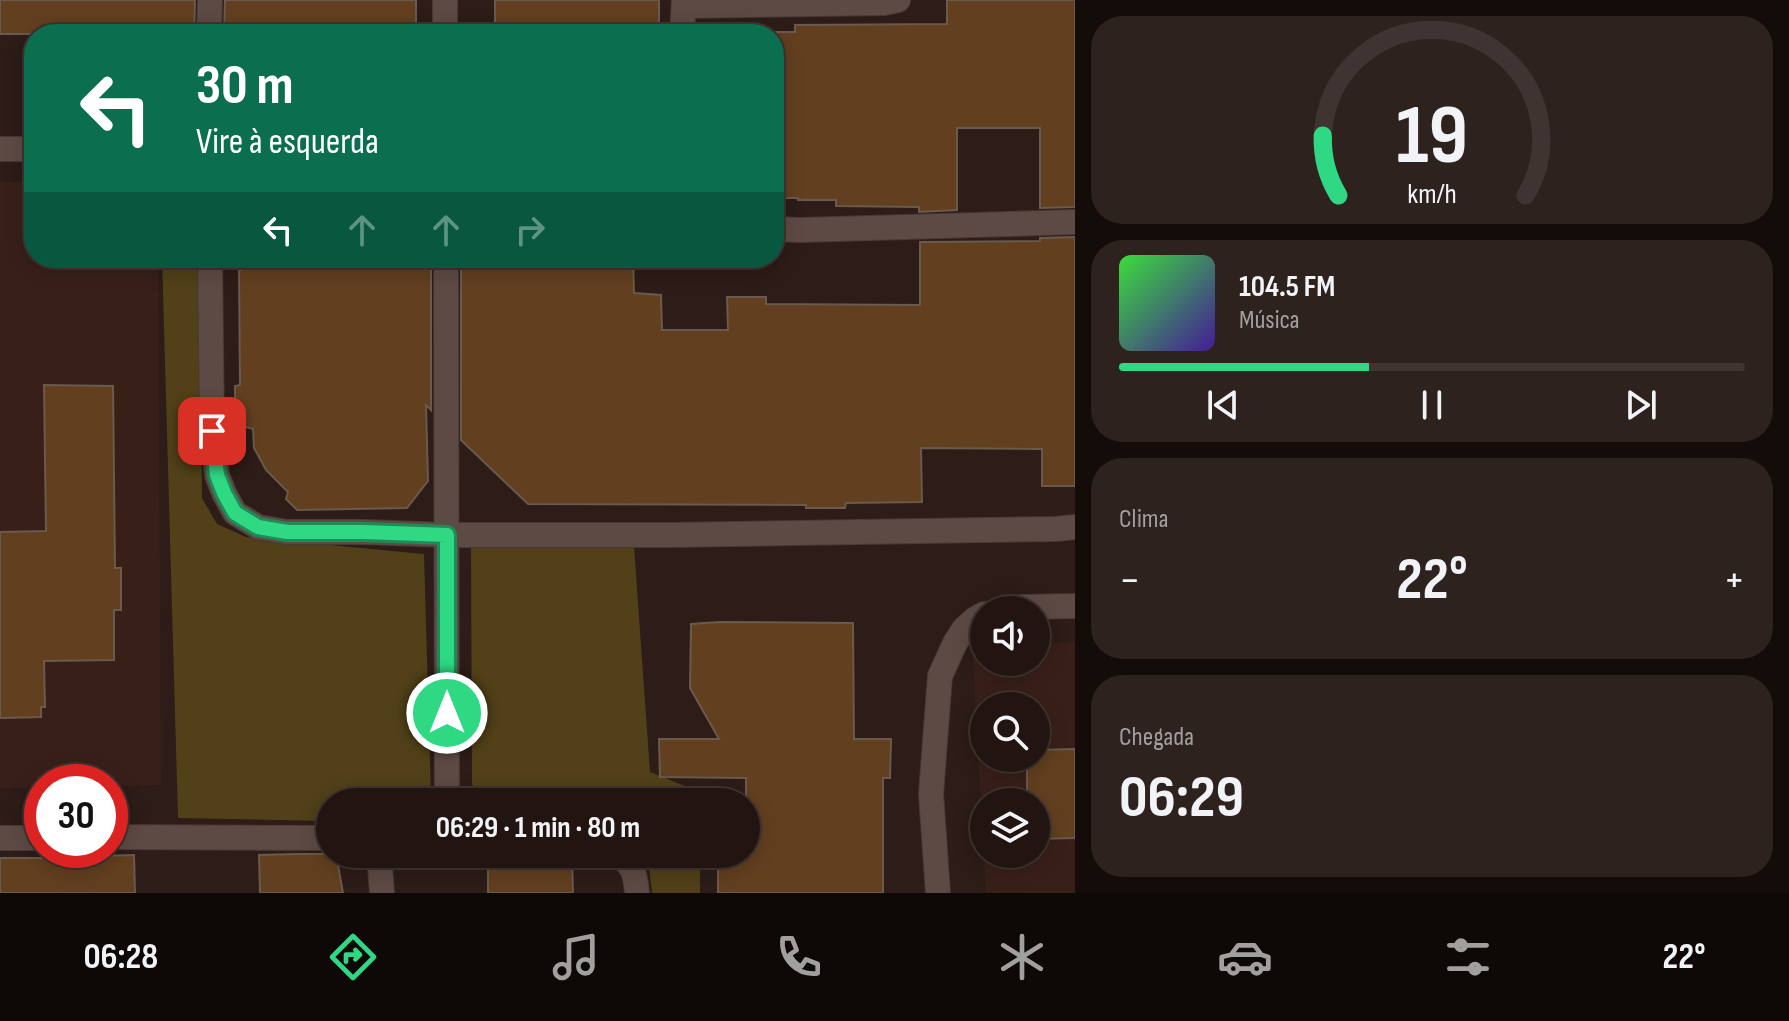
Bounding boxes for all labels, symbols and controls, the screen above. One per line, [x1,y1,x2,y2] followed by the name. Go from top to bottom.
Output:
[196,53,294,120] text: 30 m
[64,56,168,160] icon: left
[1396,87,1468,187] text: 19
[196,121,379,164] text: Vire à esquerda
[1407,177,1457,212] text: km/h
[256,208,300,252] icon: left
[340,208,384,252] icon: ahead
[424,208,468,252] icon: ahead
[508,208,552,252] icon: right
[1239,269,1335,305] text: 104.5 FM
[1239,305,1300,336] text: Música
[1201,383,1245,427] icon: previous
[1410,383,1454,427] icon: pause
[1619,383,1663,427] icon: next
[178,397,246,465] pin
[190,409,234,453] icon: arrive
[1119,504,1169,535] text: Clima
[1396,544,1468,616] text: 22°
[1119,554,1141,607] text: −
[1723,554,1745,607] text: +
[970,596,1050,868] map controls
[970,596,1050,676] button: sound
[405,671,489,755] position arrow
[970,692,1050,772] button: search
[1119,722,1194,753] text: Chegada
[1119,762,1244,834] text: 06:29
[24,764,128,868] speed limit sign: 30
[970,788,1050,868] button: layers
[436,810,640,846] text: 06:29 · 1 min · 80 m
[325,929,381,985] icon: directions
[548,929,604,985] icon: music
[771,929,827,985] icon: phone
[994,929,1050,985] icon: climate
[1217,929,1273,985] icon: car
[1440,929,1496,985] icon: filters
[83,936,158,979] text: 06:28
[1663,936,1706,979] text: 22°

